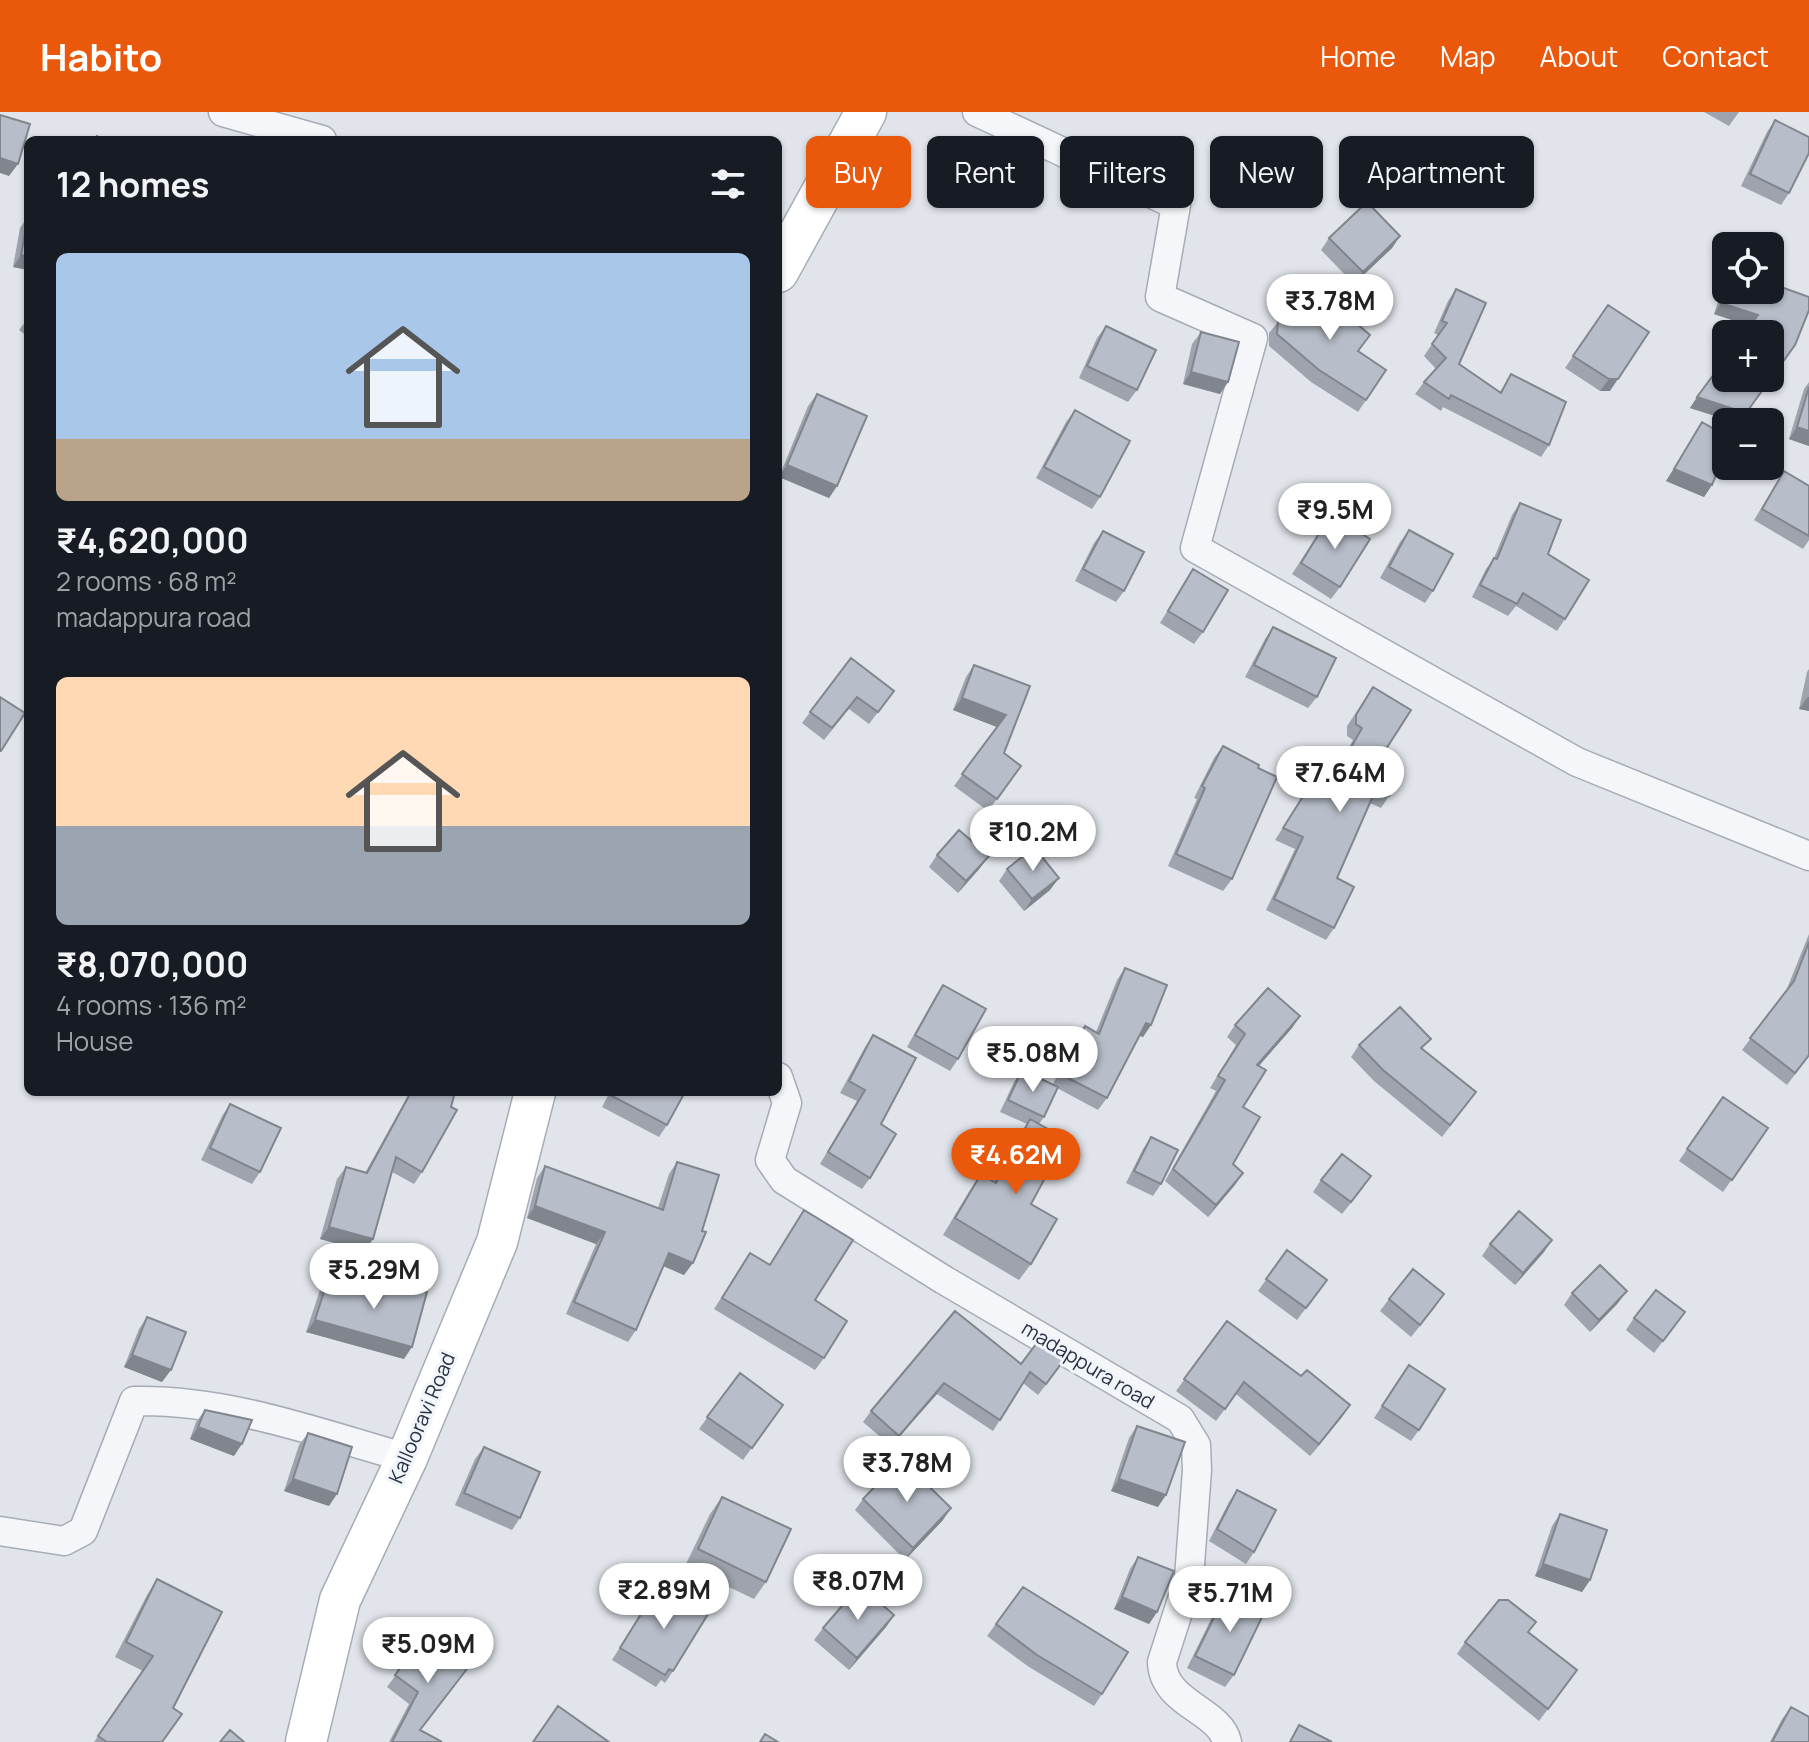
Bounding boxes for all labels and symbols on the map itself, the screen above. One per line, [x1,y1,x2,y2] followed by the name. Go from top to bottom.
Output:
[1265,274,1395,342] pin: ₹3.78M
[1279,483,1391,551] pin: ₹9.5M
[1275,746,1405,814] pin: ₹7.64M
[968,805,1098,873] pin: ₹10.2M
[968,1026,1098,1094] pin: ₹5.08M
[951,1128,1081,1196] pin: ₹4.62M
[309,1243,439,1311] pin: ₹5.29M
[1017,1314,1160,1415] street label: madappura road
[382,1348,461,1487] street label: Kallooravi Road
[842,1436,972,1504] pin: ₹3.78M
[793,1554,923,1622] pin: ₹8.07M
[599,1563,729,1631] pin: ₹2.89M
[1165,1566,1295,1634] pin: ₹5.71M
[363,1617,493,1685] pin: ₹5.09M

